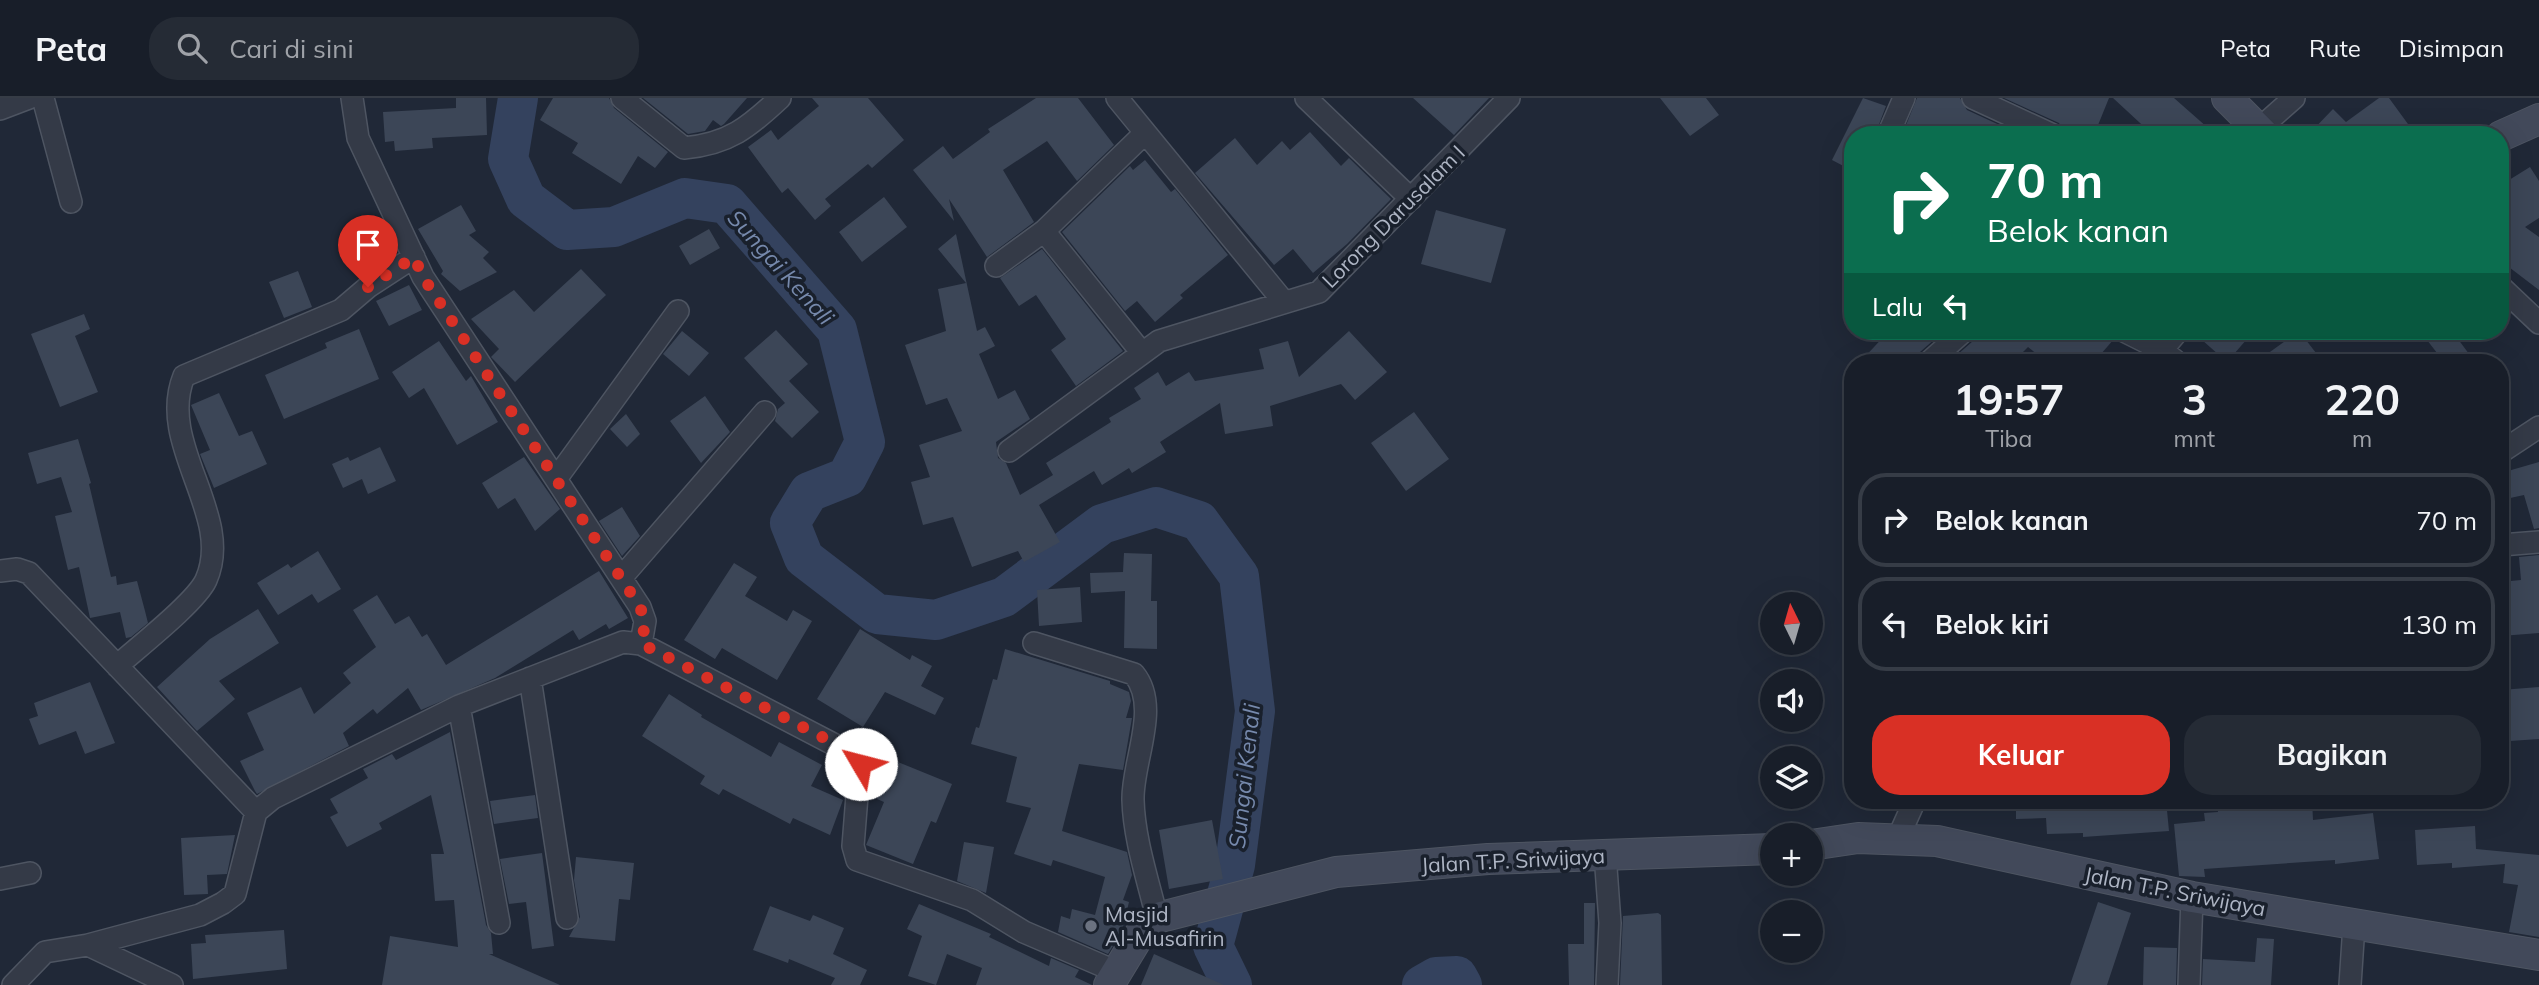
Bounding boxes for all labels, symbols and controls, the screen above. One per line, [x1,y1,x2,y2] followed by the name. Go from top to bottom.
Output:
[149,17,639,80] search box
[35,28,107,69] text: Peta
[173,29,211,67] icon: search
[229,32,354,65] text: Cari di sini
[2220,33,2271,63] text: Peta
[2309,33,2361,63] text: Rute
[2399,33,2504,63] text: Disimpan
[1316,139,1470,293] street label: Lorong Darusalam I
[1987,149,2103,210] text: 70 m
[1872,154,1963,245] icon: right
[722,203,841,331] water label: Sungai Kenali
[1987,210,2169,250] text: Belok kanan
[338,215,398,287] pin
[349,226,387,264] icon: arrive
[1937,287,1975,325] icon: left
[1872,290,1923,323] text: Lalu
[1953,373,2064,426] text: 19:57
[2182,373,2207,426] text: 3
[2324,373,2400,426] text: 220
[1985,424,2032,453] text: Tiba
[2173,424,2215,453] text: mnt
[2352,424,2372,453] text: m
[1876,501,1914,539] icon: right
[1935,504,2089,537] text: Belok kanan
[2416,504,2477,537] text: 70 m
[1760,592,1824,654] north arrow
[1760,592,1823,963] map controls
[1876,605,1914,643] icon: left
[1935,608,2049,641] text: Belok kiri
[2401,608,2477,641] text: 130 m
[1760,669,1823,732] button: sound
[1222,702,1266,850] water label: Sungai Kenali
[1872,715,2170,795] button: Keluar
[2184,715,2481,795] button: Bagikan
[824,727,898,801] position arrow
[1760,746,1823,809] button: layers
[1760,823,1823,886] button: +
[1420,842,1606,878] street label: Jalan T.P. Sriwijaya
[2082,861,2268,921] street label: Jalan T.P. Sriwijaya
[1760,900,1823,963] button: −
[1105,901,1225,951] place label: Masjid Al-Musafirin
[1083,918,1099,934] marker: Masjid Al-Musafirin

